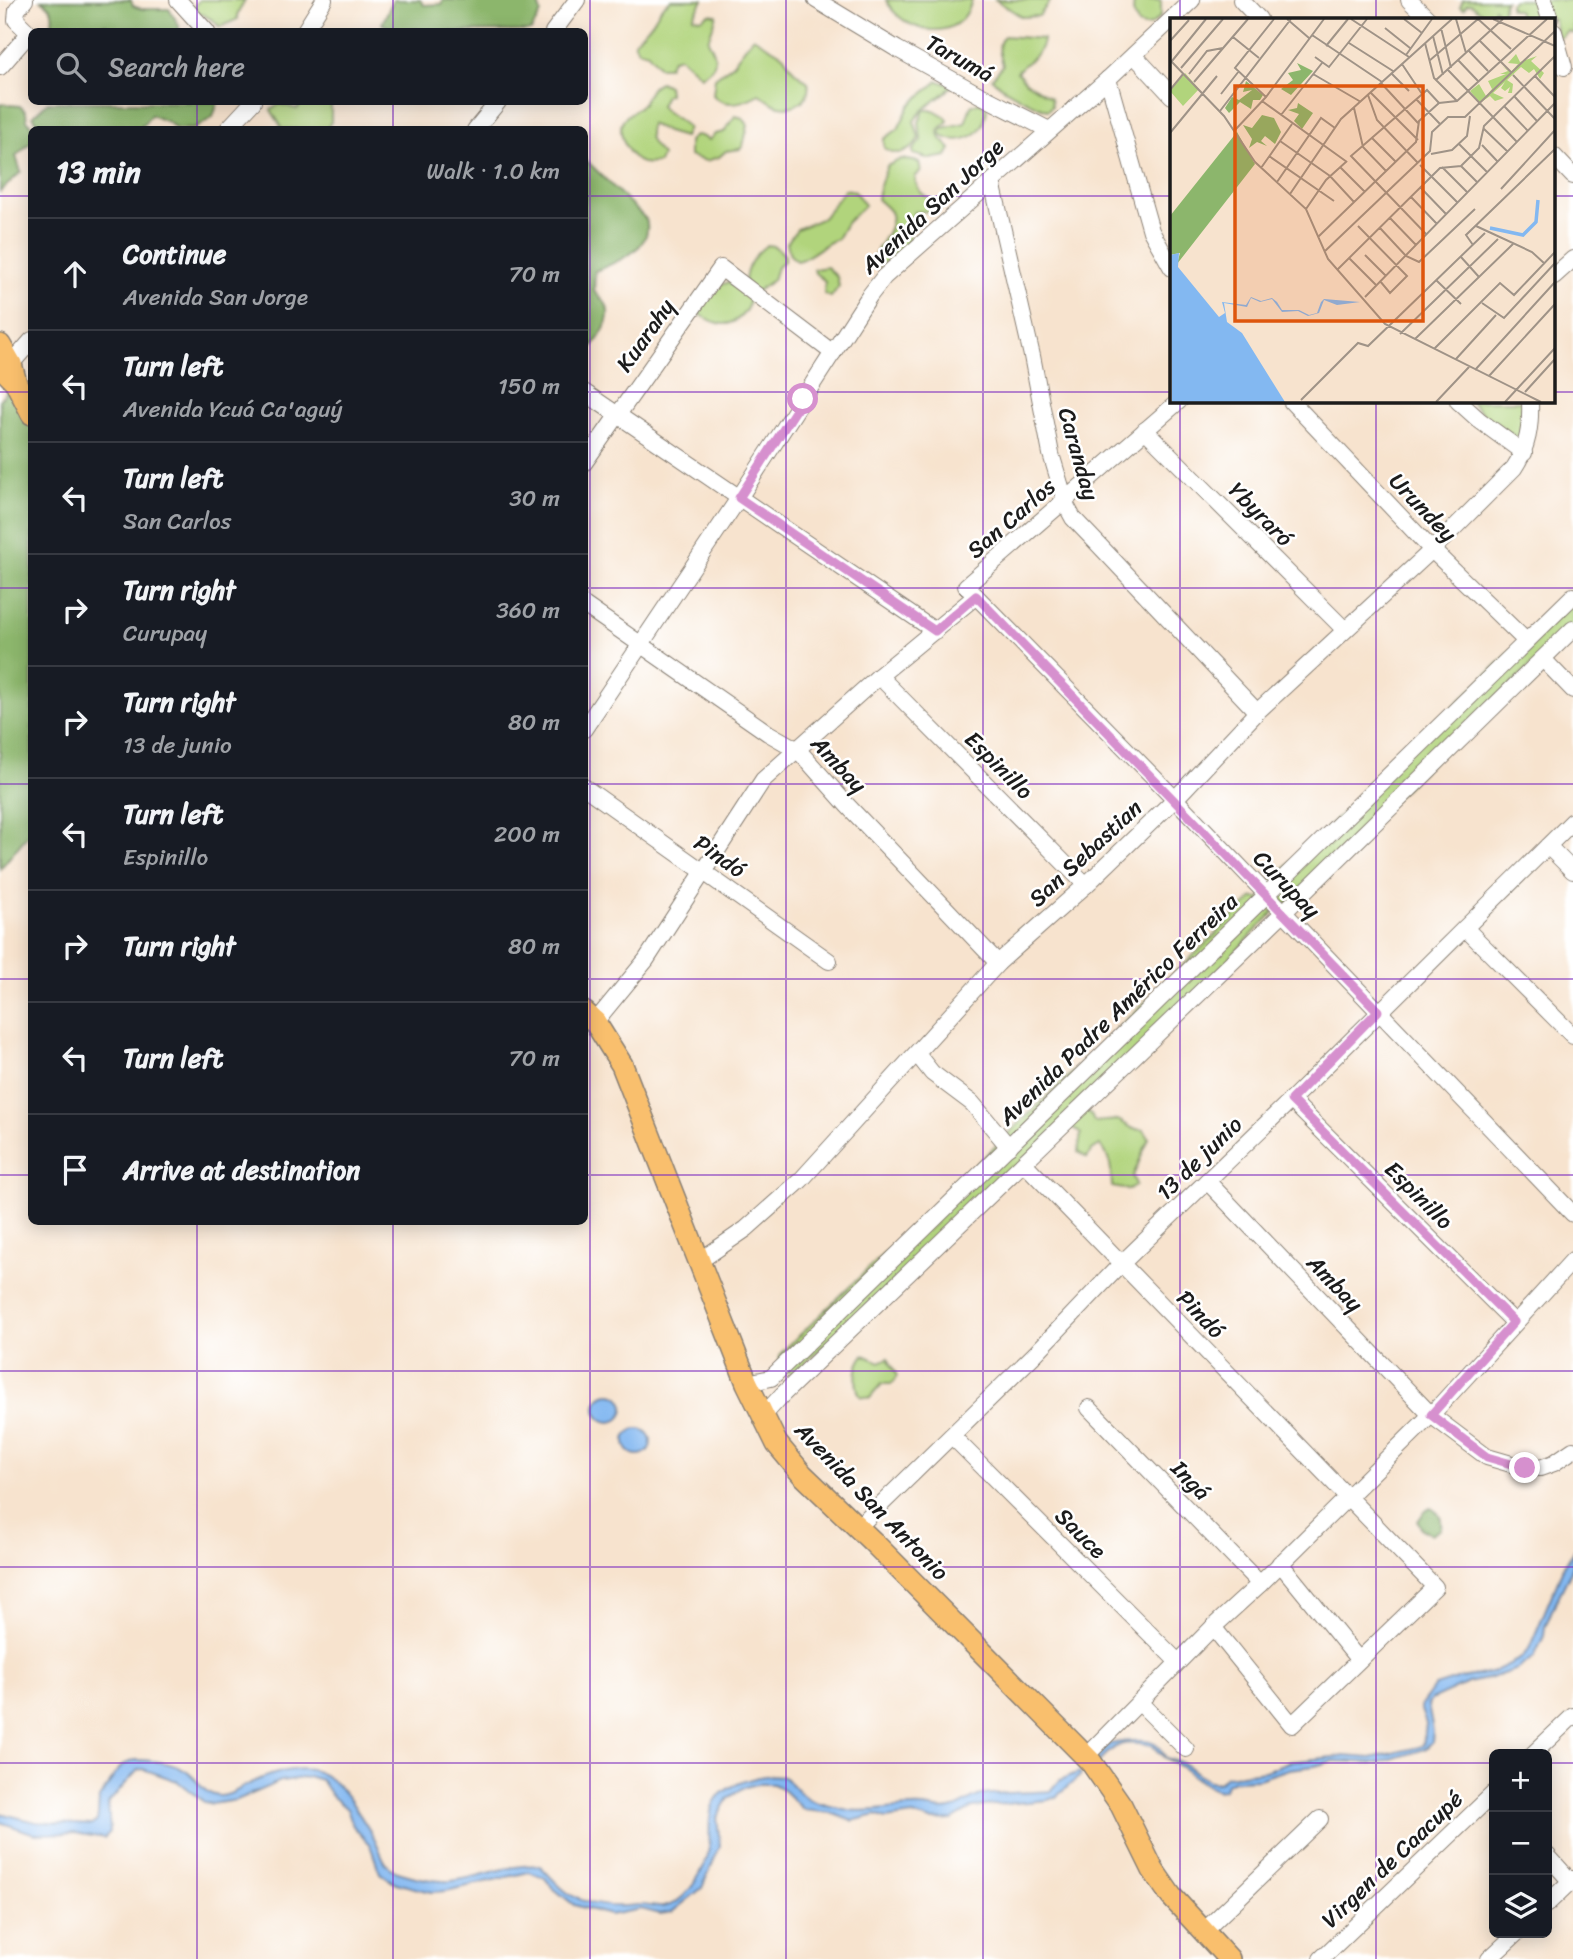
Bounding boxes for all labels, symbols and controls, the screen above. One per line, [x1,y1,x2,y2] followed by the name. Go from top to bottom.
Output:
[1170,18,1556,402] inset map
[918,23,1002,94] street label: Tarumá
[28,28,588,105] search box
[108,44,245,90] text: Search here
[52,48,90,86] icon: search
[850,128,1014,285] street label: Avenida San Jorge
[56,145,141,199] text: 13 min
[427,151,560,192] text: Walk · 1.0 km
[123,231,226,277] text: Continue
[509,254,560,295] text: 70 m
[56,255,94,293] icon: ahead
[123,277,308,318] text: Avenida San Jorge
[605,289,686,381] street label: Kuarahy
[123,343,223,389] text: Turn left
[498,366,560,407] text: 150 m
[56,367,94,405] icon: left
[787,383,818,414] route start
[123,389,343,430] text: Avenida Ycuá Ca'aguý
[1046,403,1111,505] street label: Caranday
[123,455,223,501] text: Turn left
[1378,462,1467,552] street label: Urundey
[957,467,1066,569] street label: San Carlos
[1218,472,1303,557] street label: Ybyraró
[509,478,560,519] text: 30 m
[56,479,94,517] icon: left
[123,501,231,542] text: San Carlos
[123,567,236,613] text: Turn right
[496,590,560,631] text: 360 m
[56,591,94,629] icon: right
[123,613,207,654] text: Curupay
[123,679,236,725] text: Turn right
[508,702,560,743] text: 80 m
[56,703,94,741] icon: right
[954,721,1043,810] street label: Espinillo
[123,725,232,766] text: 13 de junio
[800,725,877,803] street label: Ambay
[1019,789,1152,918] street label: San Sebastian
[123,791,223,837] text: Turn left
[494,814,560,855] text: 200 m
[56,815,94,853] icon: left
[685,823,755,890] street label: Pindó
[123,837,208,878] text: Espinillo
[1243,840,1331,929] street label: Curupay
[988,882,1249,1137] street label: Avenida Padre Américo Ferreira
[123,923,236,969] text: Turn right
[508,926,560,967] text: 80 m
[56,927,94,965] icon: right
[123,1035,223,1081] text: Turn left
[509,1038,560,1079] text: 70 m
[56,1039,94,1077] icon: left
[1146,1106,1253,1211] street label: 13 de junio
[123,1147,360,1193] text: Arrive at destination
[56,1151,94,1189] icon: arrive
[1374,1151,1463,1240] street label: Espinillo
[1295,1244,1373,1322] street label: Ambay
[1166,1280,1235,1349] street label: Pindó
[784,1411,959,1591] street label: Avenida San Antonio
[1160,1449,1221,1511] street label: Ingá
[1509,1452,1540,1483] route end
[1045,1497,1117,1569] street label: Sauce
[1489,1749,1552,1938] map controls
[1489,1749,1552,1812] button: +
[1311,1780,1474,1939] street label: Virgen de Caacupé
[1489,1812,1552,1875] button: −
[1489,1875,1552,1938] button: layers

